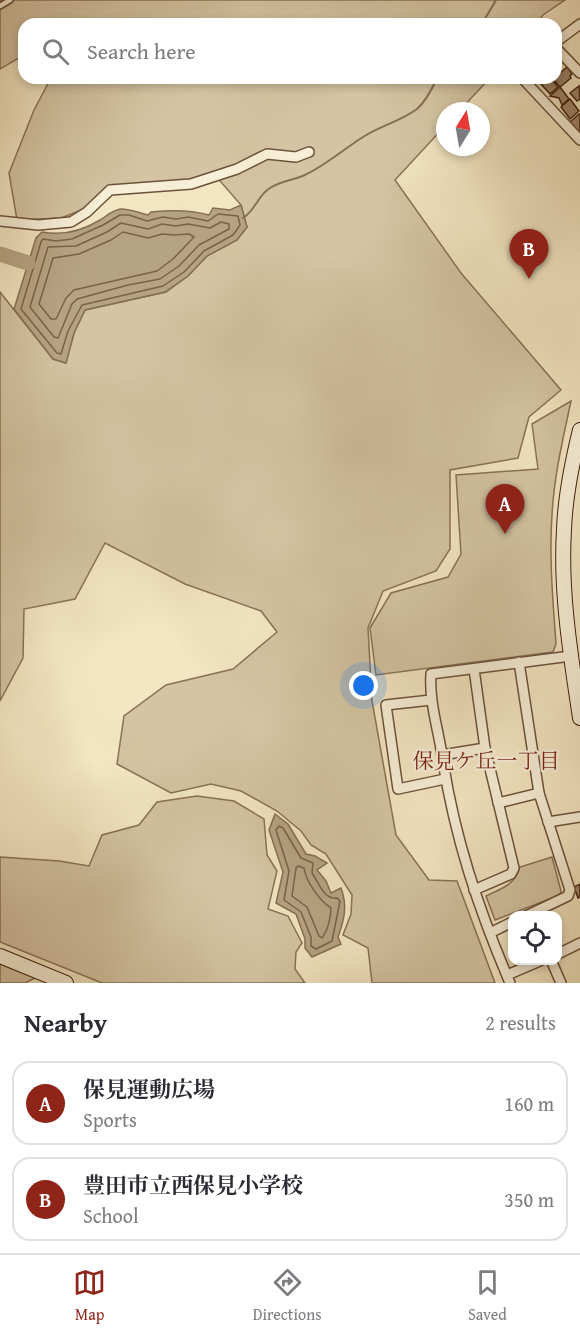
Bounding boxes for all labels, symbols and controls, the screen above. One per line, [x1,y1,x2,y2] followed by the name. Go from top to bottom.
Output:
[18,18,562,84] search box
[39,35,72,68] icon: search
[87,35,196,67] text: Search here
[436,102,490,156] north arrow
[510,230,548,279] pin: B
[486,484,524,534] pin: A
[349,671,378,700] your location
[413,745,560,776] district label: 保見ケ丘一丁目
[508,911,562,965] map controls
[508,911,562,965] button: locate
[24,1003,107,1042] text: Nearby
[485,1008,556,1037] text: 2 results
[83,1073,215,1105] text: 保見運動広場
[39,1089,52,1118] text: A
[504,1089,554,1118] text: 160 m
[83,1105,137,1134] text: Sports
[83,1169,303,1201] text: 豊田市立西保見小学校
[39,1185,52,1214] text: B
[504,1185,554,1214] text: 350 m
[83,1201,139,1230] text: School
[73,1266,106,1326] tab: Map
[253,1266,322,1326] tab: Directions
[468,1266,507,1326] tab: Saved

